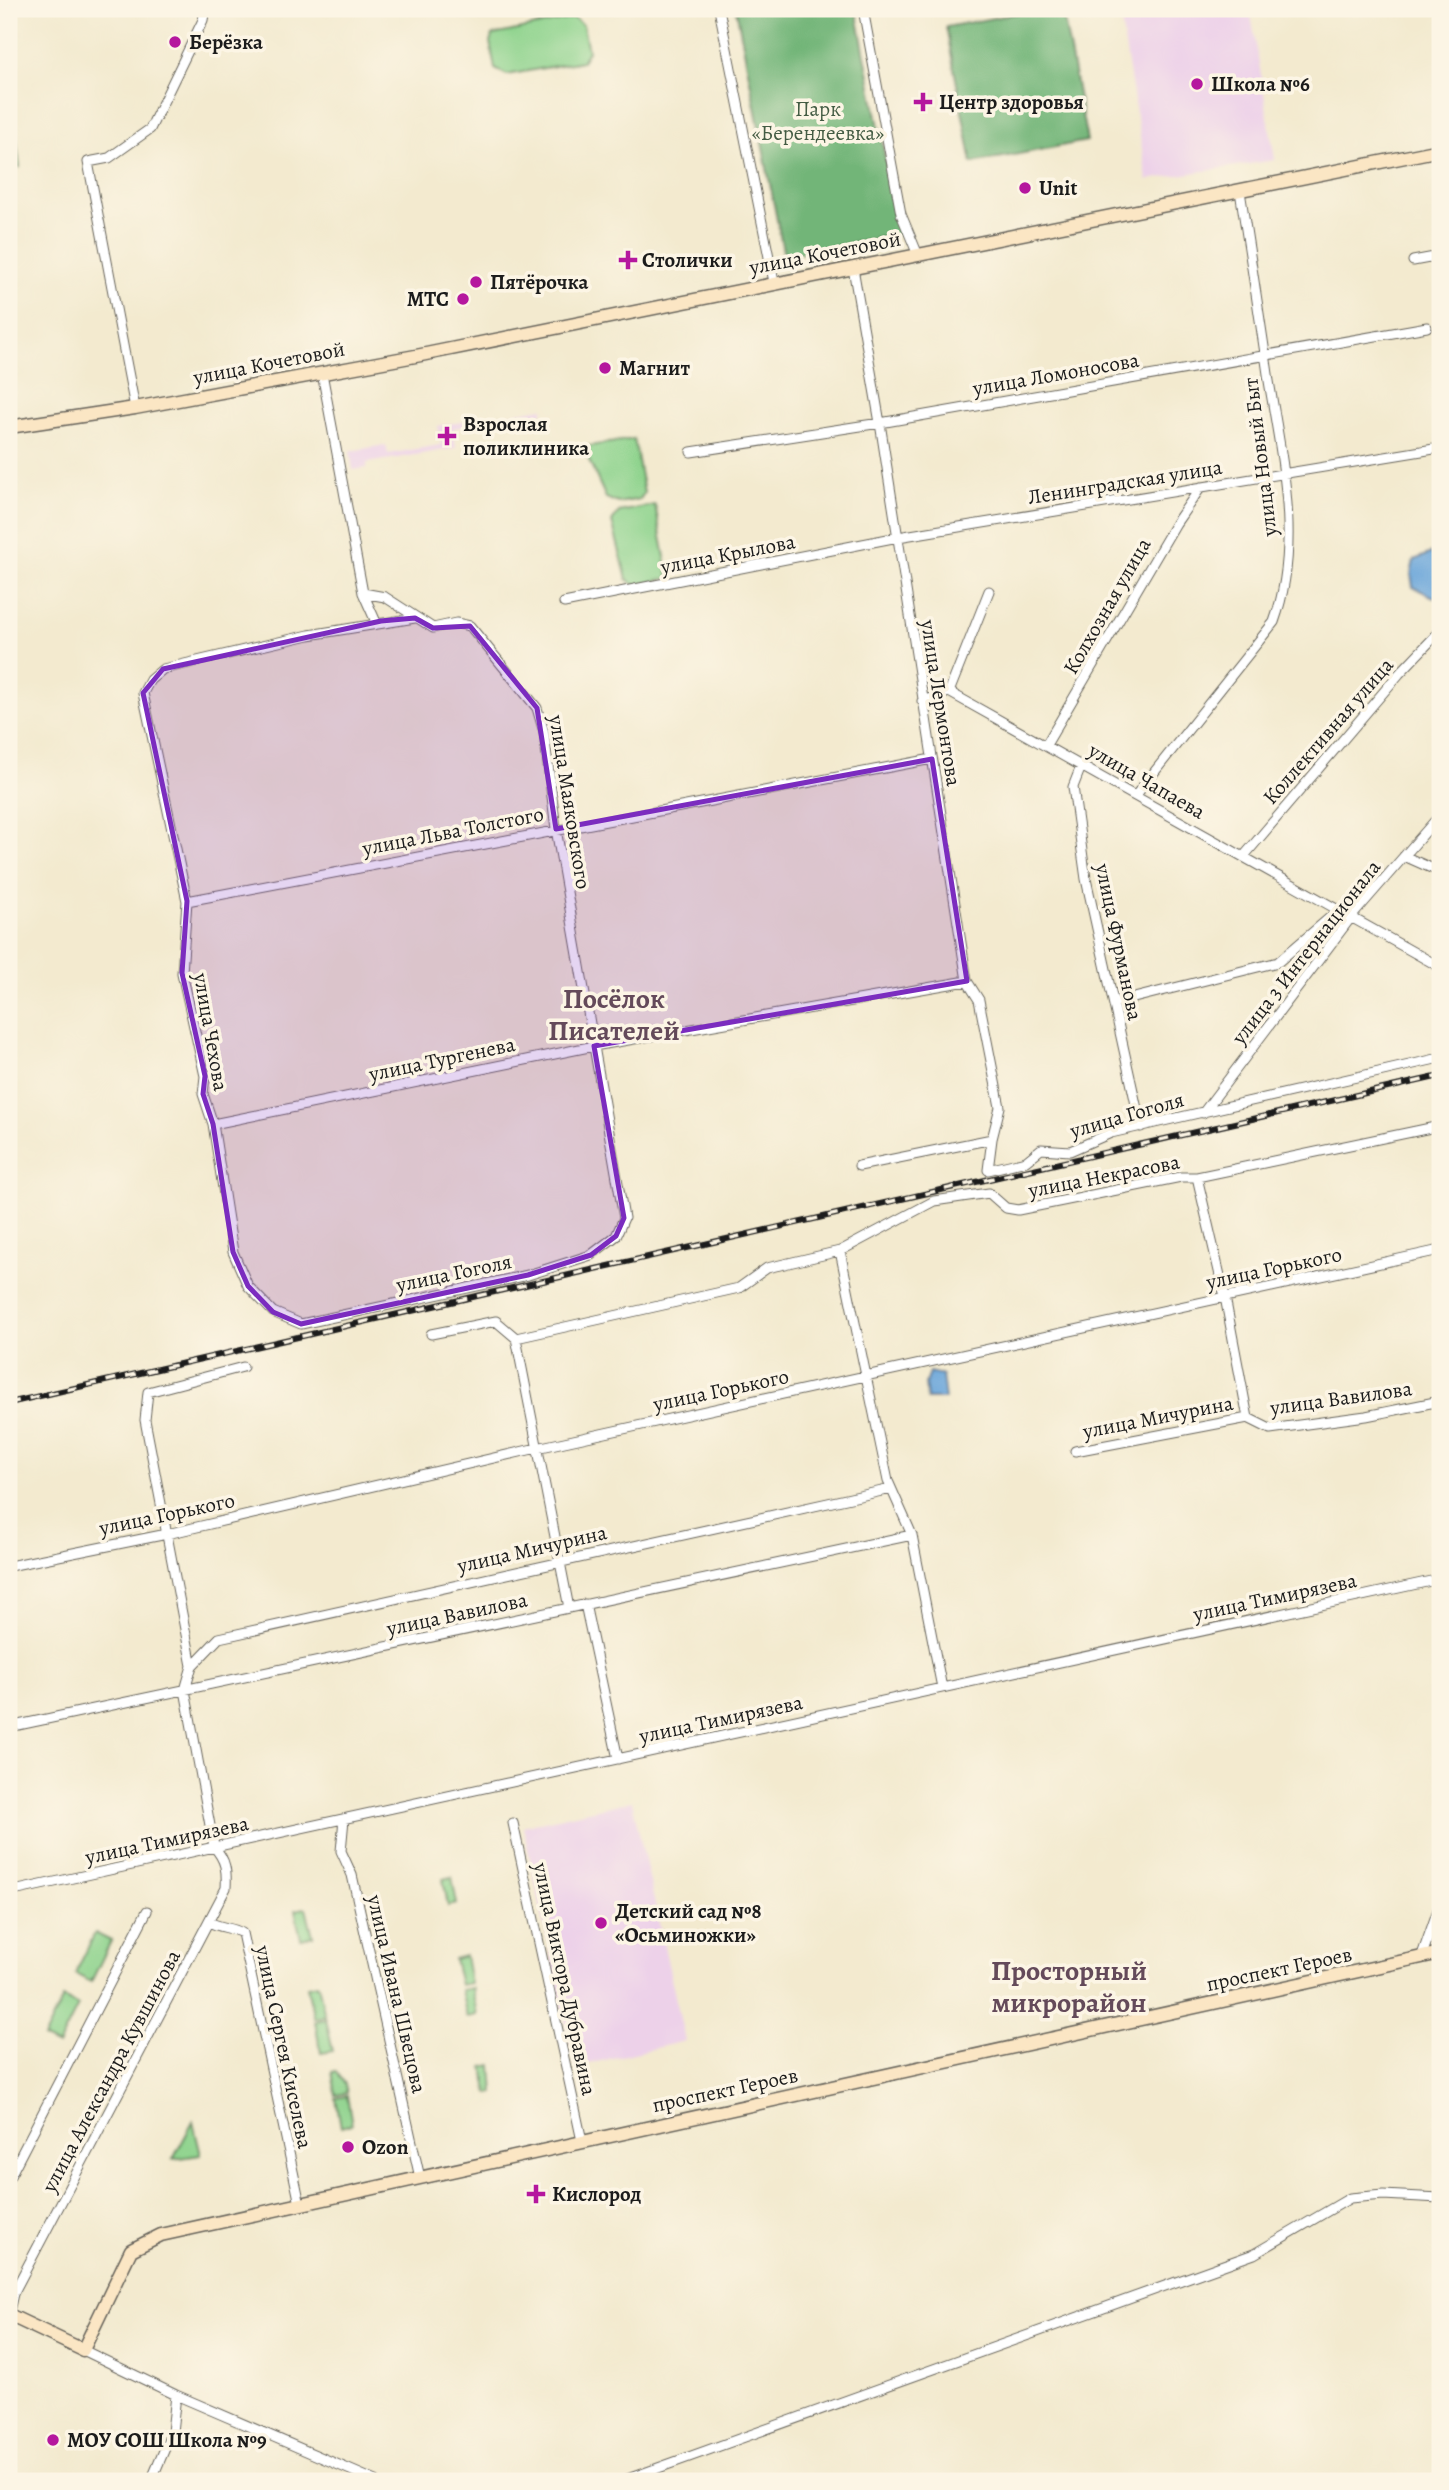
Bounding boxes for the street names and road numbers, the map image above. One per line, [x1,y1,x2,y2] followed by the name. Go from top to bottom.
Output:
[746,225,903,282] street label: улица Кочетовой
[190,335,347,392] street label: улица Кочетовой
[970,346,1142,403] street label: улица Ломоносова
[1236,376,1284,539] street label: улица Новый Быт
[1026,453,1225,511] street label: Ленинградская улица
[657,527,798,581] street label: улица Крылова
[1057,532,1158,679] street label: Колхозная улица
[914,617,968,789] street label: улица Лермонтова
[1256,651,1400,810] street label: Коллективная улица
[542,712,598,891] street label: улица Маяковского
[1083,736,1211,826] street label: улица Чапаева
[359,800,546,862] street label: улица Льва Толстого
[1224,854,1387,1051] street label: улица 3 Интернационала
[1089,860,1149,1023] street label: улица Фурманова
[187,970,235,1093] street label: улица Чехова
[365,1030,518,1088] street label: улица Тургенева
[1066,1085,1187,1145] street label: улица Гоголя
[1025,1148,1182,1205] street label: улица Некрасова
[1203,1240,1344,1296] street label: улица Горького
[393,1247,514,1299] street label: улица Гоголя
[650,1362,791,1418] street label: улица Горького
[1267,1374,1414,1422] street label: улица Вавилова
[1080,1389,1236,1445] street label: улица Мичурина
[96,1486,237,1542] street label: улица Горького
[454,1518,610,1580] street label: улица Мичурина
[1190,1566,1360,1628] street label: улица Тимирязева
[383,1585,530,1643] street label: улица Вавилова
[636,1688,806,1750] street label: улица Тимирязева
[82,1809,252,1871] street label: улица Тимирязева
[526,1859,603,2098] street label: улица Виктора Дубравина
[360,1891,434,2096] street label: улица Ивана Швецова
[1204,1940,1354,1998] street label: проспект Героев
[249,1942,319,2151] street label: улица Сергея Киселева
[35,1945,187,2198] street label: улица Александра Кувшинова
[650,2061,800,2119] street label: проспект Героев

